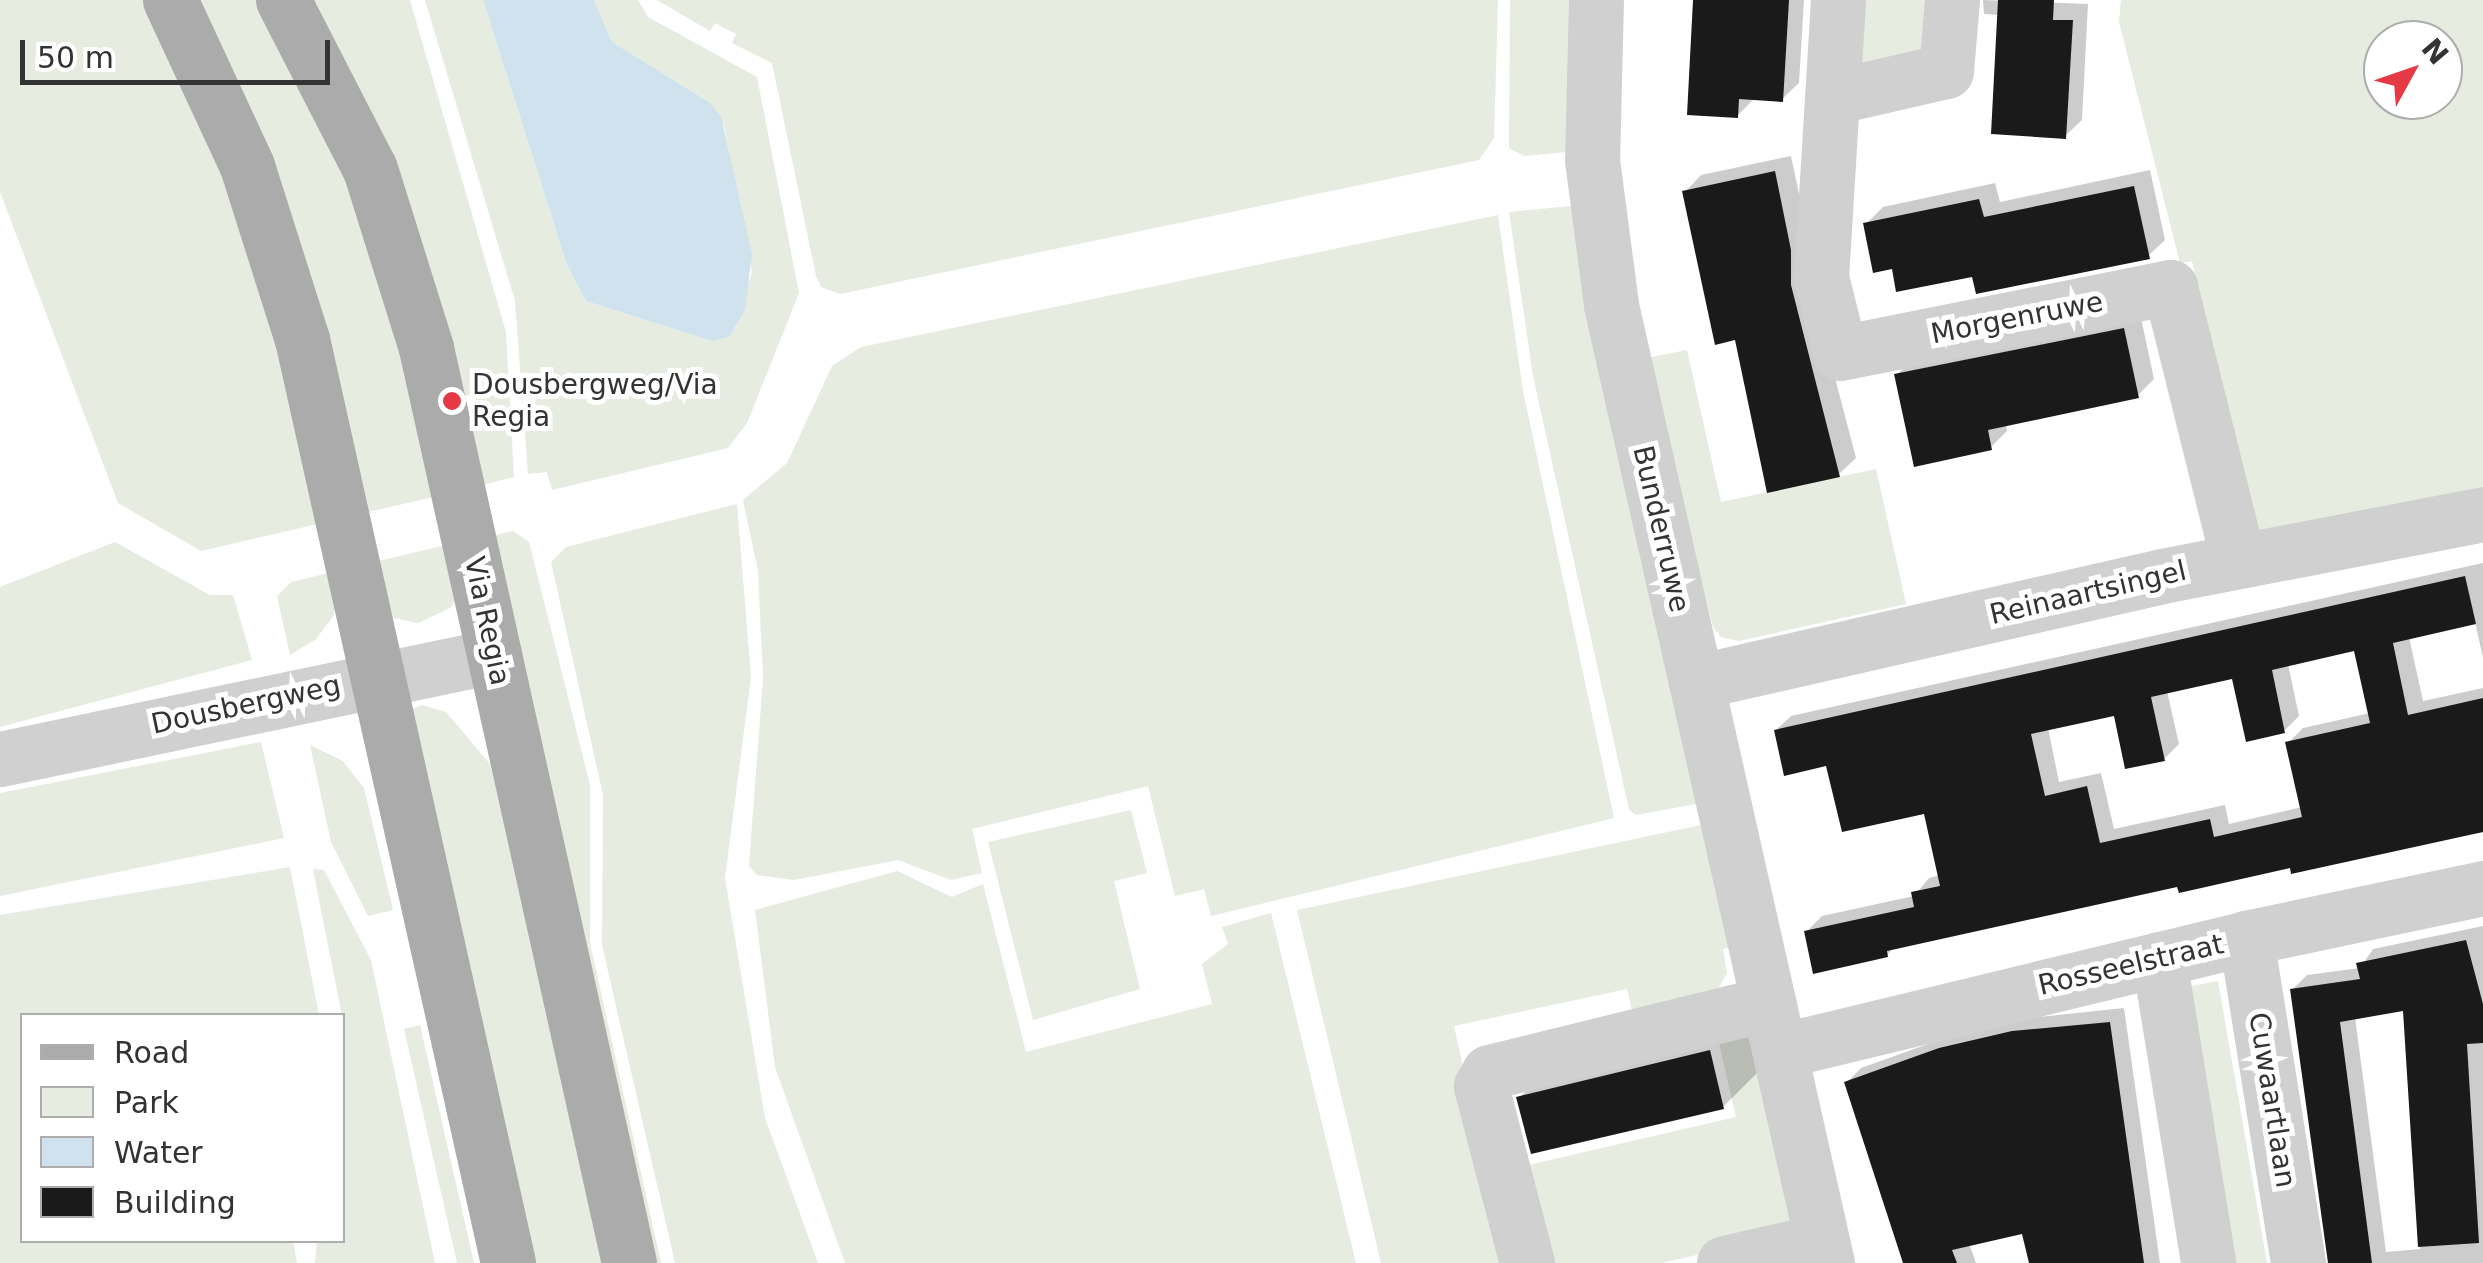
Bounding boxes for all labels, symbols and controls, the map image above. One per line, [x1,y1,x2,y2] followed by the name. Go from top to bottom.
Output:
[25,20,335,82] scale bar
[2363,20,2463,120] north arrow
[2415,32,2455,71] text: N
[37,40,114,75] text: 50 m
[1928,285,2106,351] street label: Morgenruwe
[472,368,718,434] place label: Dousbergweg/Via Regia
[441,390,463,412] marker: Dousbergweg/Via Regia
[1625,442,1697,616] street label: Bunderruwe
[457,554,517,688] street label: Via Regia
[1986,554,2190,632] street label: Reinaartsingel
[148,669,344,741] street label: Dousbergweg
[2035,927,2227,1003] street label: Rosseelstraat
[2242,1010,2302,1190] street label: Cuwaartlaan
[20,1013,345,1243] legend
[114,1035,189,1070] text: Road
[114,1085,179,1120] text: Park
[114,1135,203,1170] text: Water
[114,1185,236,1220] text: Building

